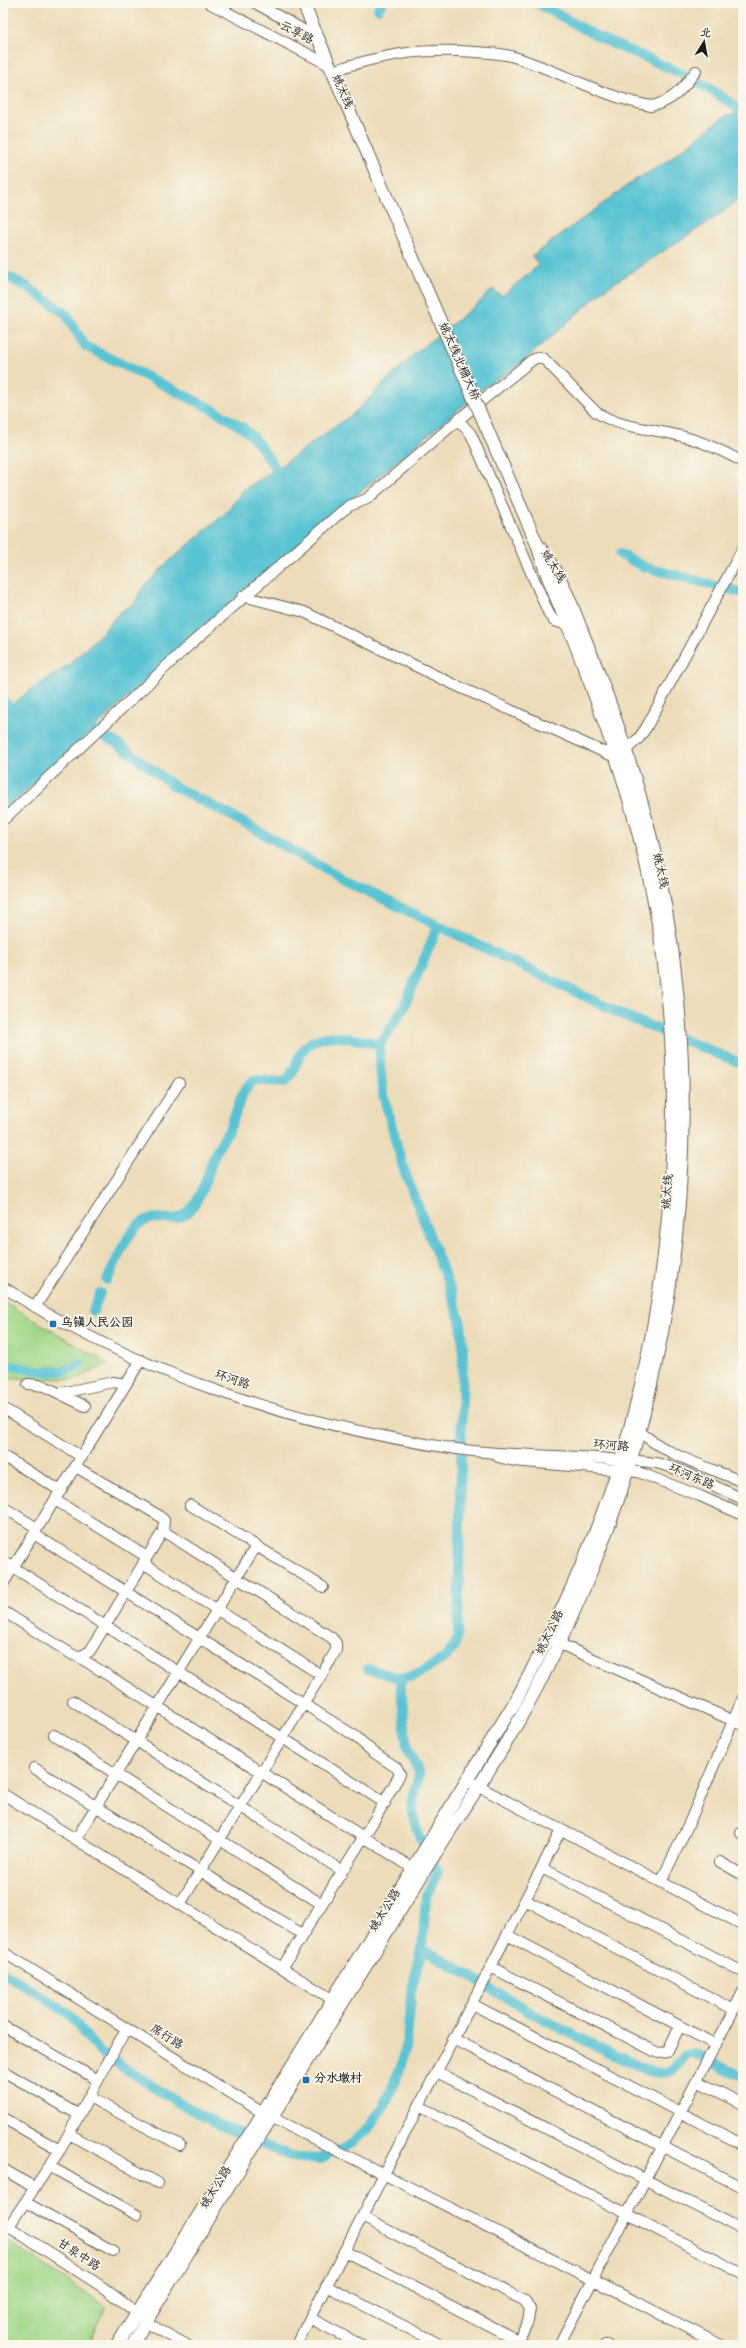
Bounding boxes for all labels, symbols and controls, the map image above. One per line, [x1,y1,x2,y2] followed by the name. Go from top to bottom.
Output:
[277,19,316,48] street label: 云享路
[684,22,724,62] north arrow
[699,27,712,41] text: 北
[328,72,355,111] street label: 姚太线
[435,320,483,404] street label: 姚太线北栅大桥
[537,547,568,586] street label: 姚太线
[648,852,671,890] street label: 姚太线
[660,1173,677,1210] street label: 姚太线
[61,1315,133,1331] place label: 乌镇人民公园
[48,1319,58,1329] marker: 乌镇人民公园
[213,1368,252,1393] street label: 环河路
[592,1437,630,1456] street label: 环河路
[666,1461,716,1494] street label: 环河东路
[533,1608,568,1658] street label: 姚太公路
[366,1886,405,1935] street label: 姚太公路
[147,2022,186,2053] street label: 席行路
[314,2071,362,2087] place label: 分水墩村
[301,2075,311,2085] marker: 分水墩村
[197,2163,236,2212] street label: 姚太公路
[54,2236,102,2275] street label: 甘泉中路

